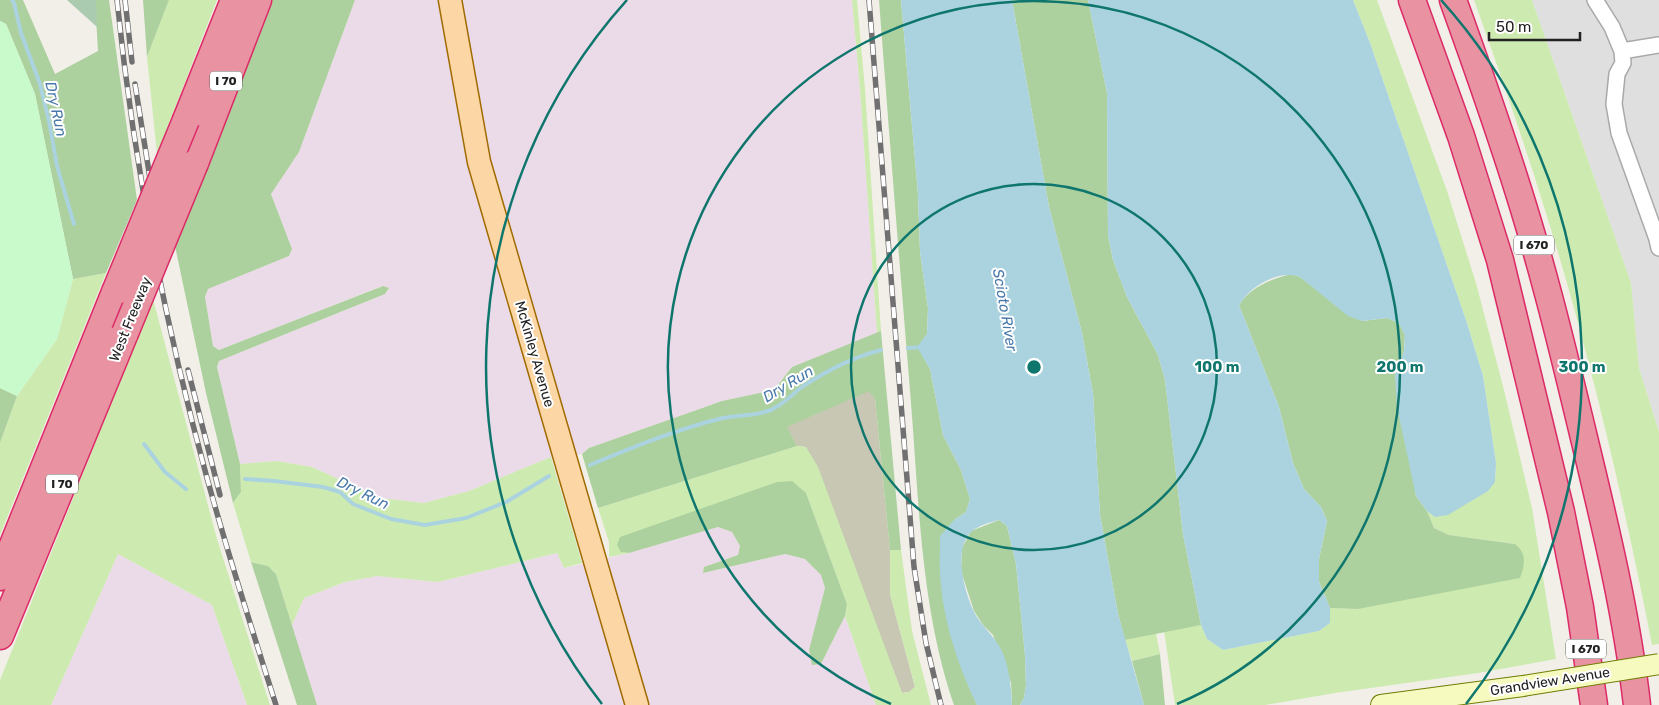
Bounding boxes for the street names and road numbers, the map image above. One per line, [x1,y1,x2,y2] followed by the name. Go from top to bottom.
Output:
[210,72,242,90] road number: I 70
[1514,236,1554,254] road number: I 670
[106,274,155,364] street label: West Freeway
[511,299,558,409] street label: McKinley Avenue
[46,474,78,494] road number: I 70
[1566,640,1606,659] road number: I 670
[1489,664,1611,699] street label: Grandview Avenue

